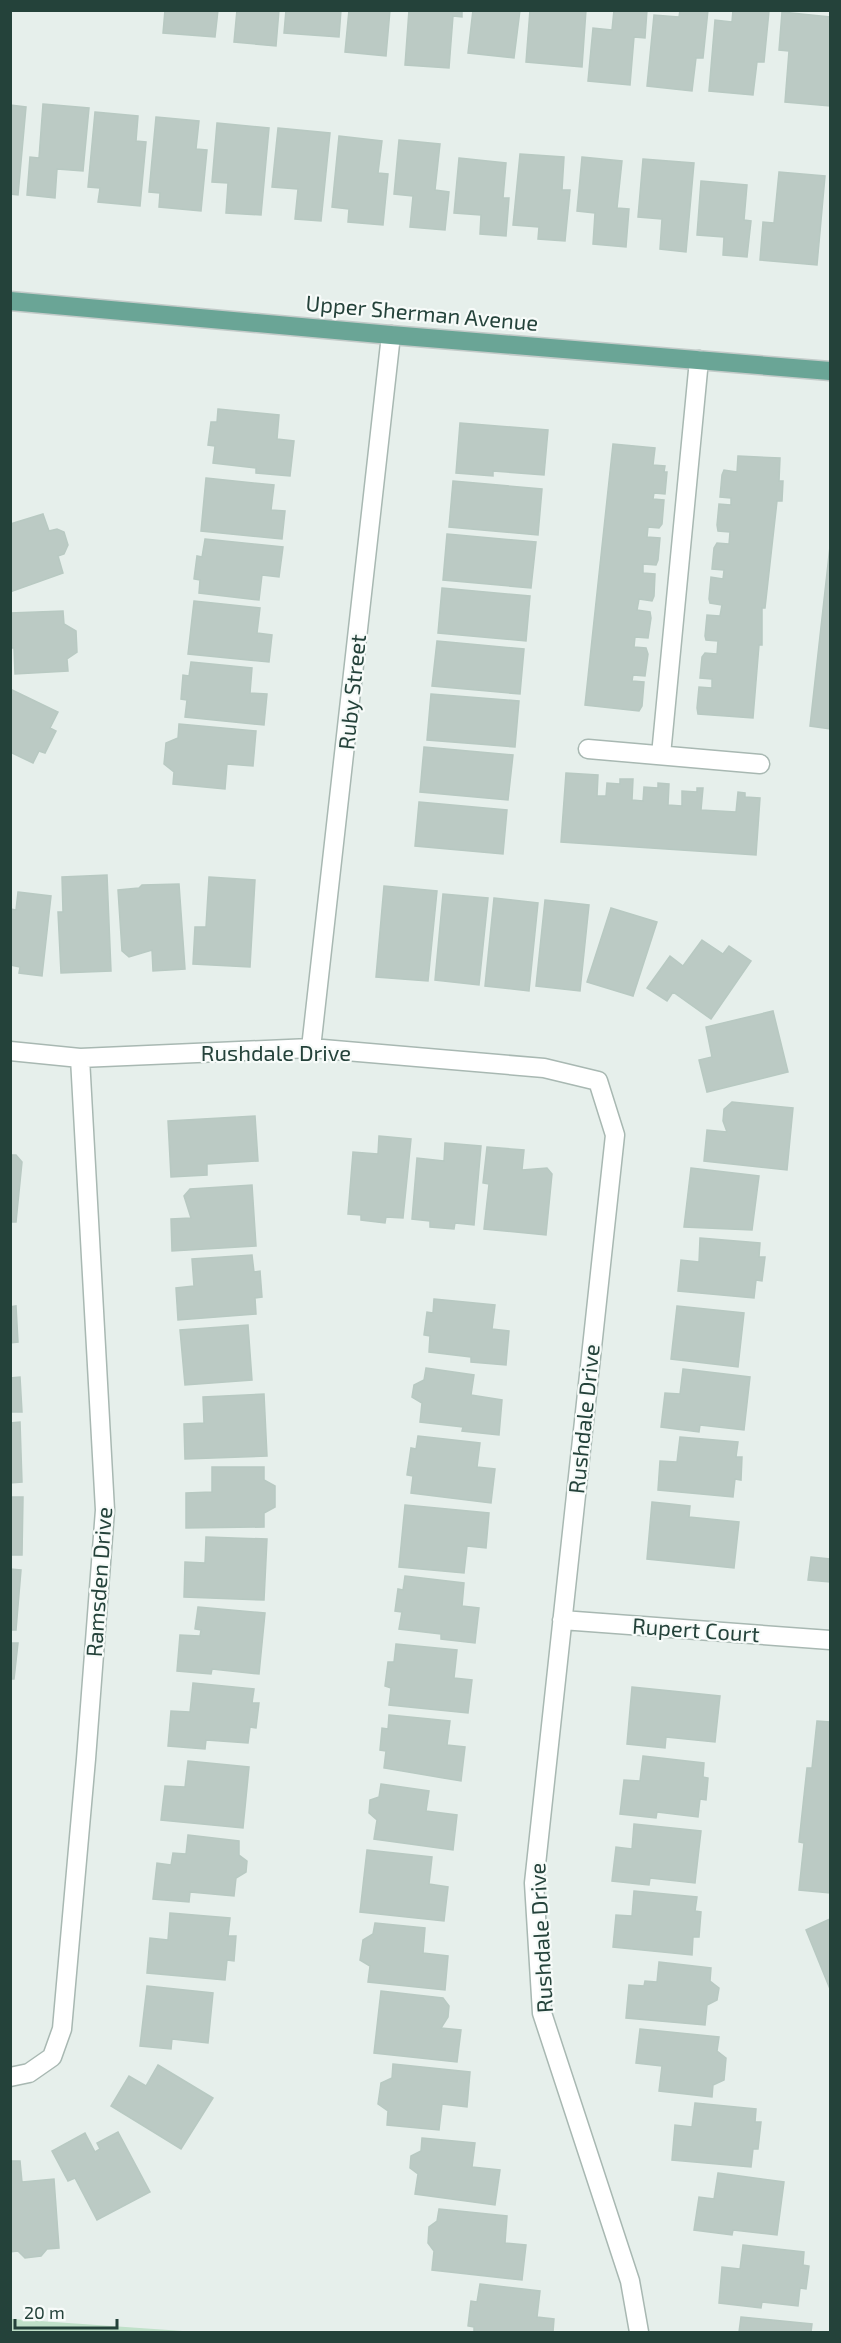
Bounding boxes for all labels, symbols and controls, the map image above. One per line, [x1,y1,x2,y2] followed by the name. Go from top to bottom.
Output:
[305,289,539,335] street label: Upper Sherman Avenue
[332,633,370,751] street label: Ruby Street
[201,1039,351,1065] street label: Rushdale Drive
[562,1343,604,1495] street label: Rushdale Drive
[80,1506,116,1658] street label: Ramsden Drive
[632,1612,761,1646] street label: Rupert Court
[523,1862,557,2014] street label: Rushdale Drive
[15,2292,117,2330] scale bar
[24,2301,65,2323] text: 20 m

